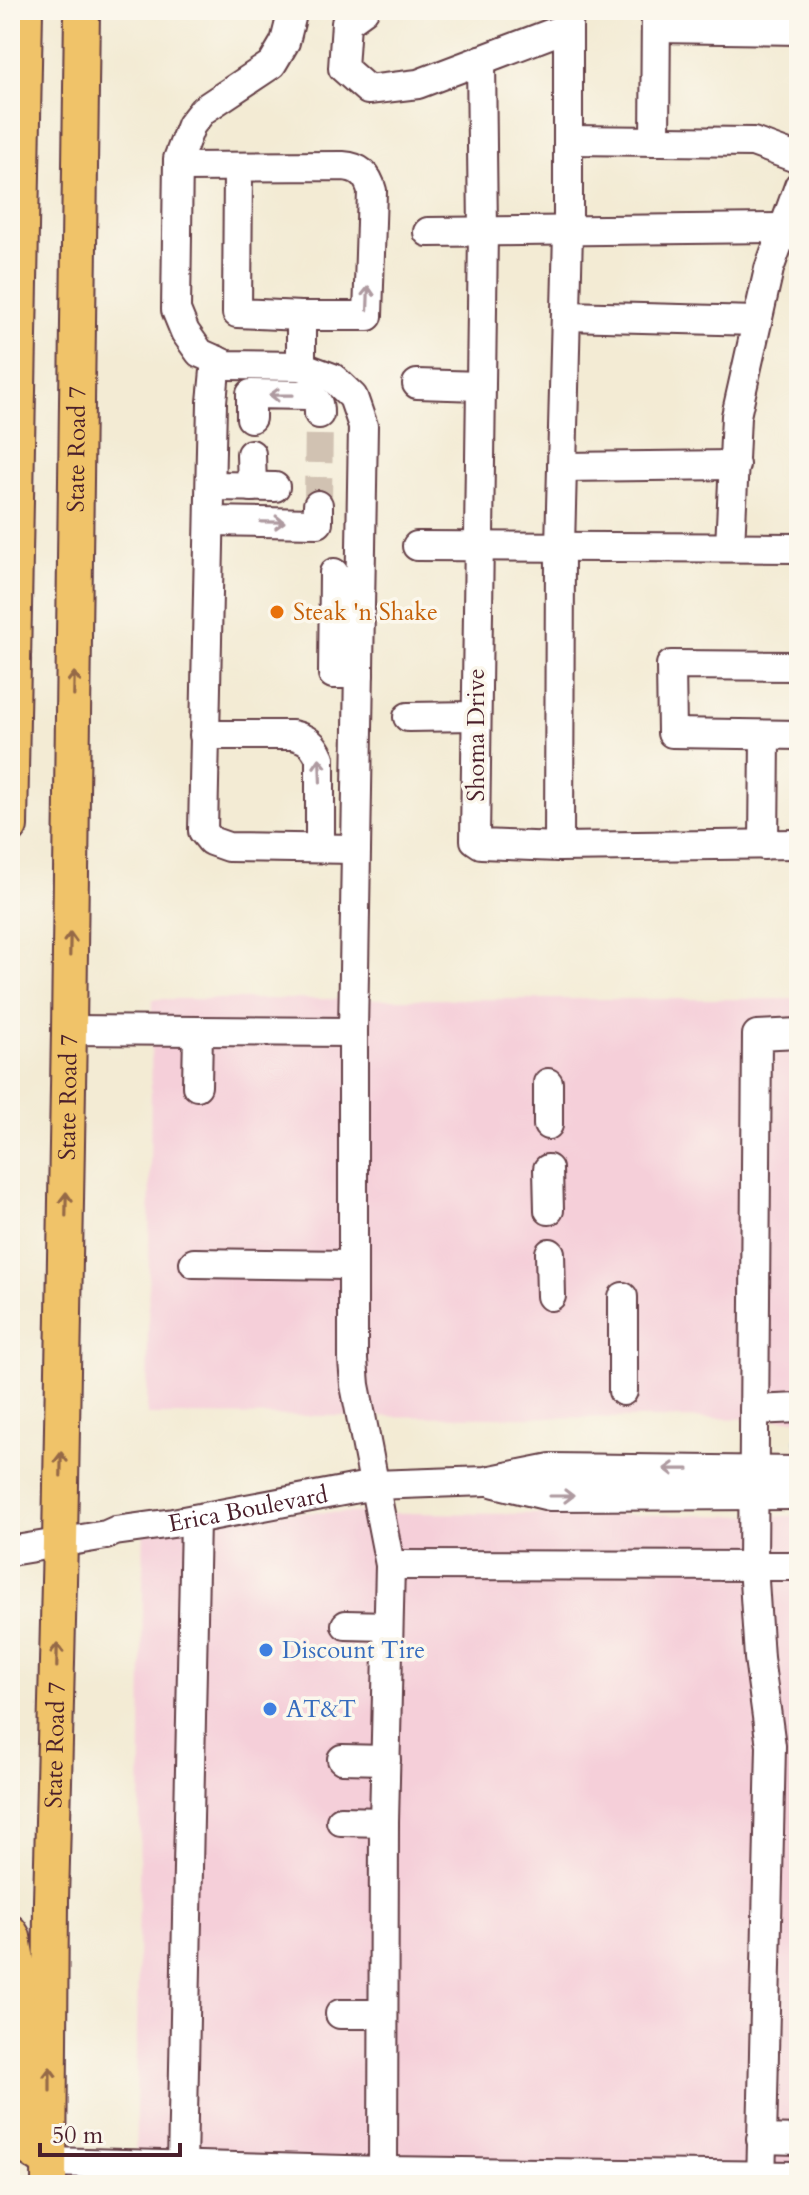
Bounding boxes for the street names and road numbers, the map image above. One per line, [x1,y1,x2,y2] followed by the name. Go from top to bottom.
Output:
[59,386,94,513] street label: State Road 7
[460,668,493,802] street label: Shoma Drive
[50,1034,85,1161] street label: State Road 7
[165,1478,331,1540] street label: Erica Boulevard
[37,1681,73,1809] street label: State Road 7

